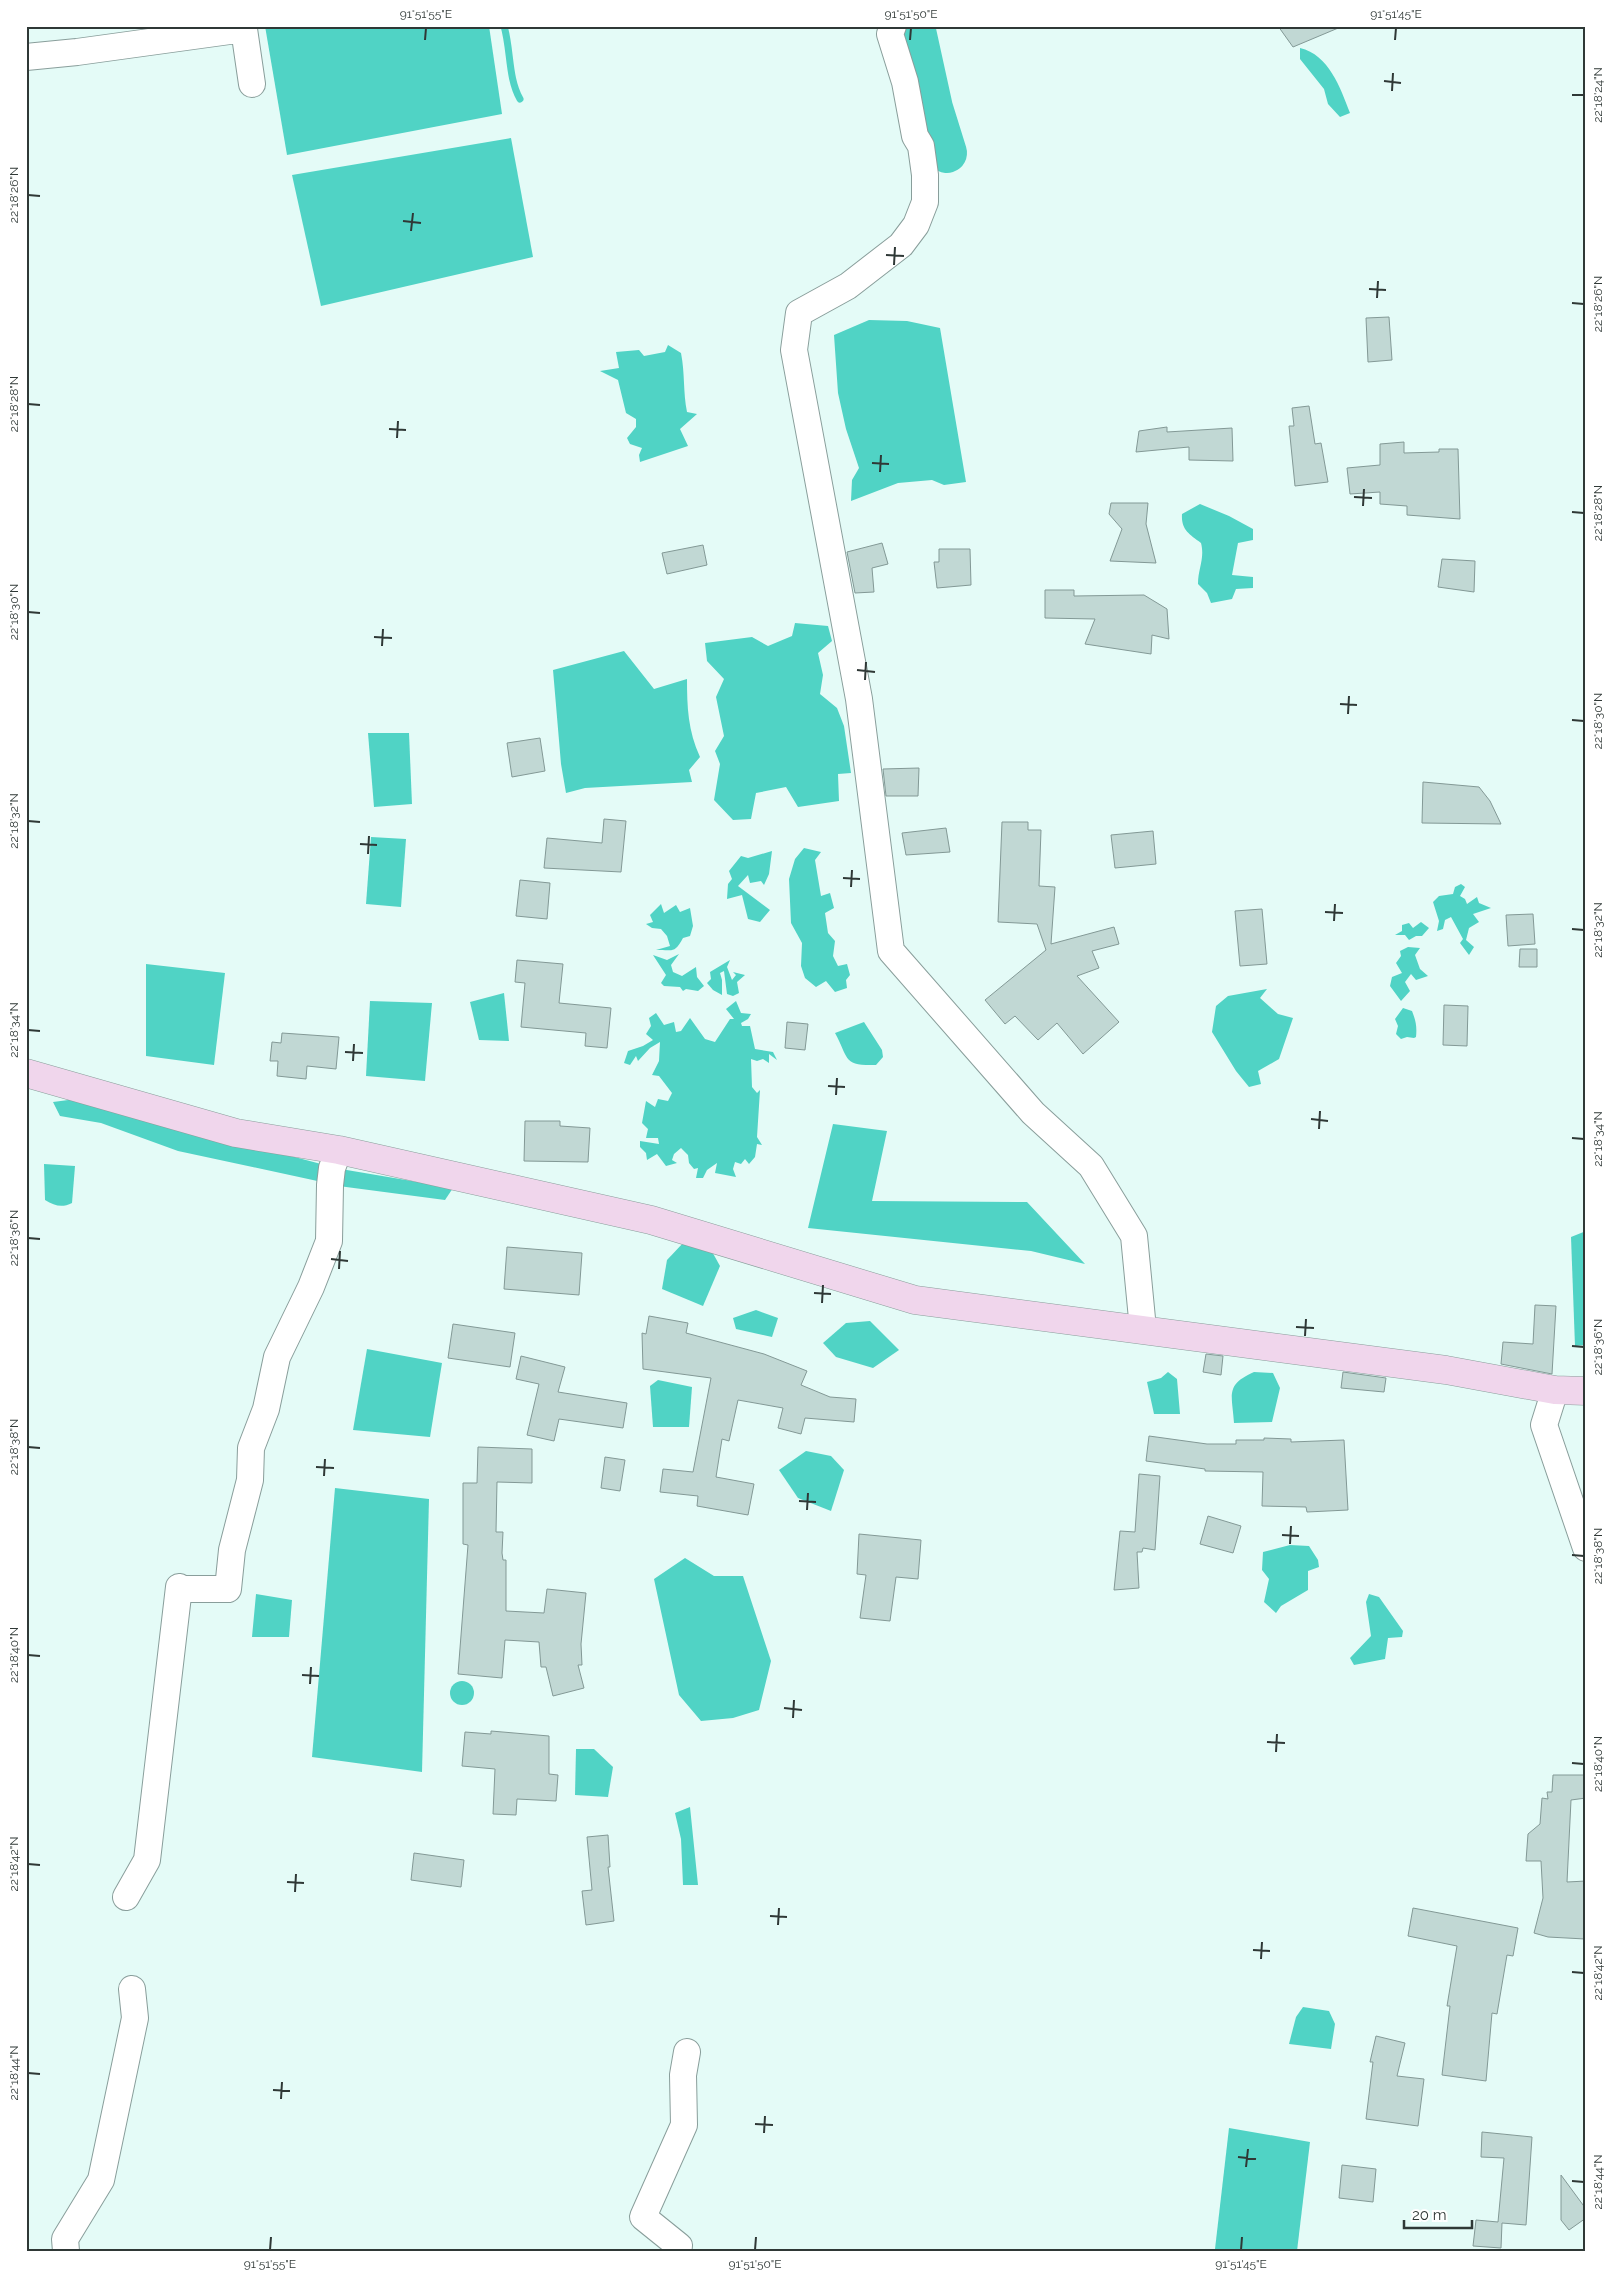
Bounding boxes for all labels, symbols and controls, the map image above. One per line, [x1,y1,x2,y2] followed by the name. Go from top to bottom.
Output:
[400,7,452,21] text: 91°51'55"E
[884,7,938,21] text: 91°51'50"E
[1370,7,1422,21] text: 91°51'45"E
[1591,67,1605,123] text: 22°18'24"N
[7,167,21,223] text: 22°18'26"N
[1591,276,1605,332] text: 22°18'26"N
[7,376,21,432] text: 22°18'28"N
[1591,485,1605,541] text: 22°18'28"N
[7,584,21,640] text: 22°18'30"N
[1591,693,1605,749] text: 22°18'30"N
[7,793,21,849] text: 22°18'32"N
[1591,902,1605,958] text: 22°18'32"N
[7,1002,21,1058] text: 22°18'34"N
[1591,1111,1605,1167] text: 22°18'34"N
[7,1210,21,1266] text: 22°18'36"N
[1591,1319,1605,1375] text: 22°18'36"N
[7,1419,21,1475] text: 22°18'38"N
[1591,1528,1605,1584] text: 22°18'38"N
[7,1627,21,1683] text: 22°18'40"N
[1591,1736,1605,1792] text: 22°18'40"N
[7,1837,21,1891] text: 22°18'42"N
[1591,1946,1605,2000] text: 22°18'42"N
[7,2045,21,2101] text: 22°18'44"N
[1591,2154,1605,2210] text: 22°18'44"N
[1404,2197,1472,2229] scale bar
[1412,2206,1447,2224] text: 20 m
[244,2257,296,2271] text: 91°51'55"E
[728,2257,782,2271] text: 91°51'50"E
[1215,2257,1267,2271] text: 91°51'45"E

